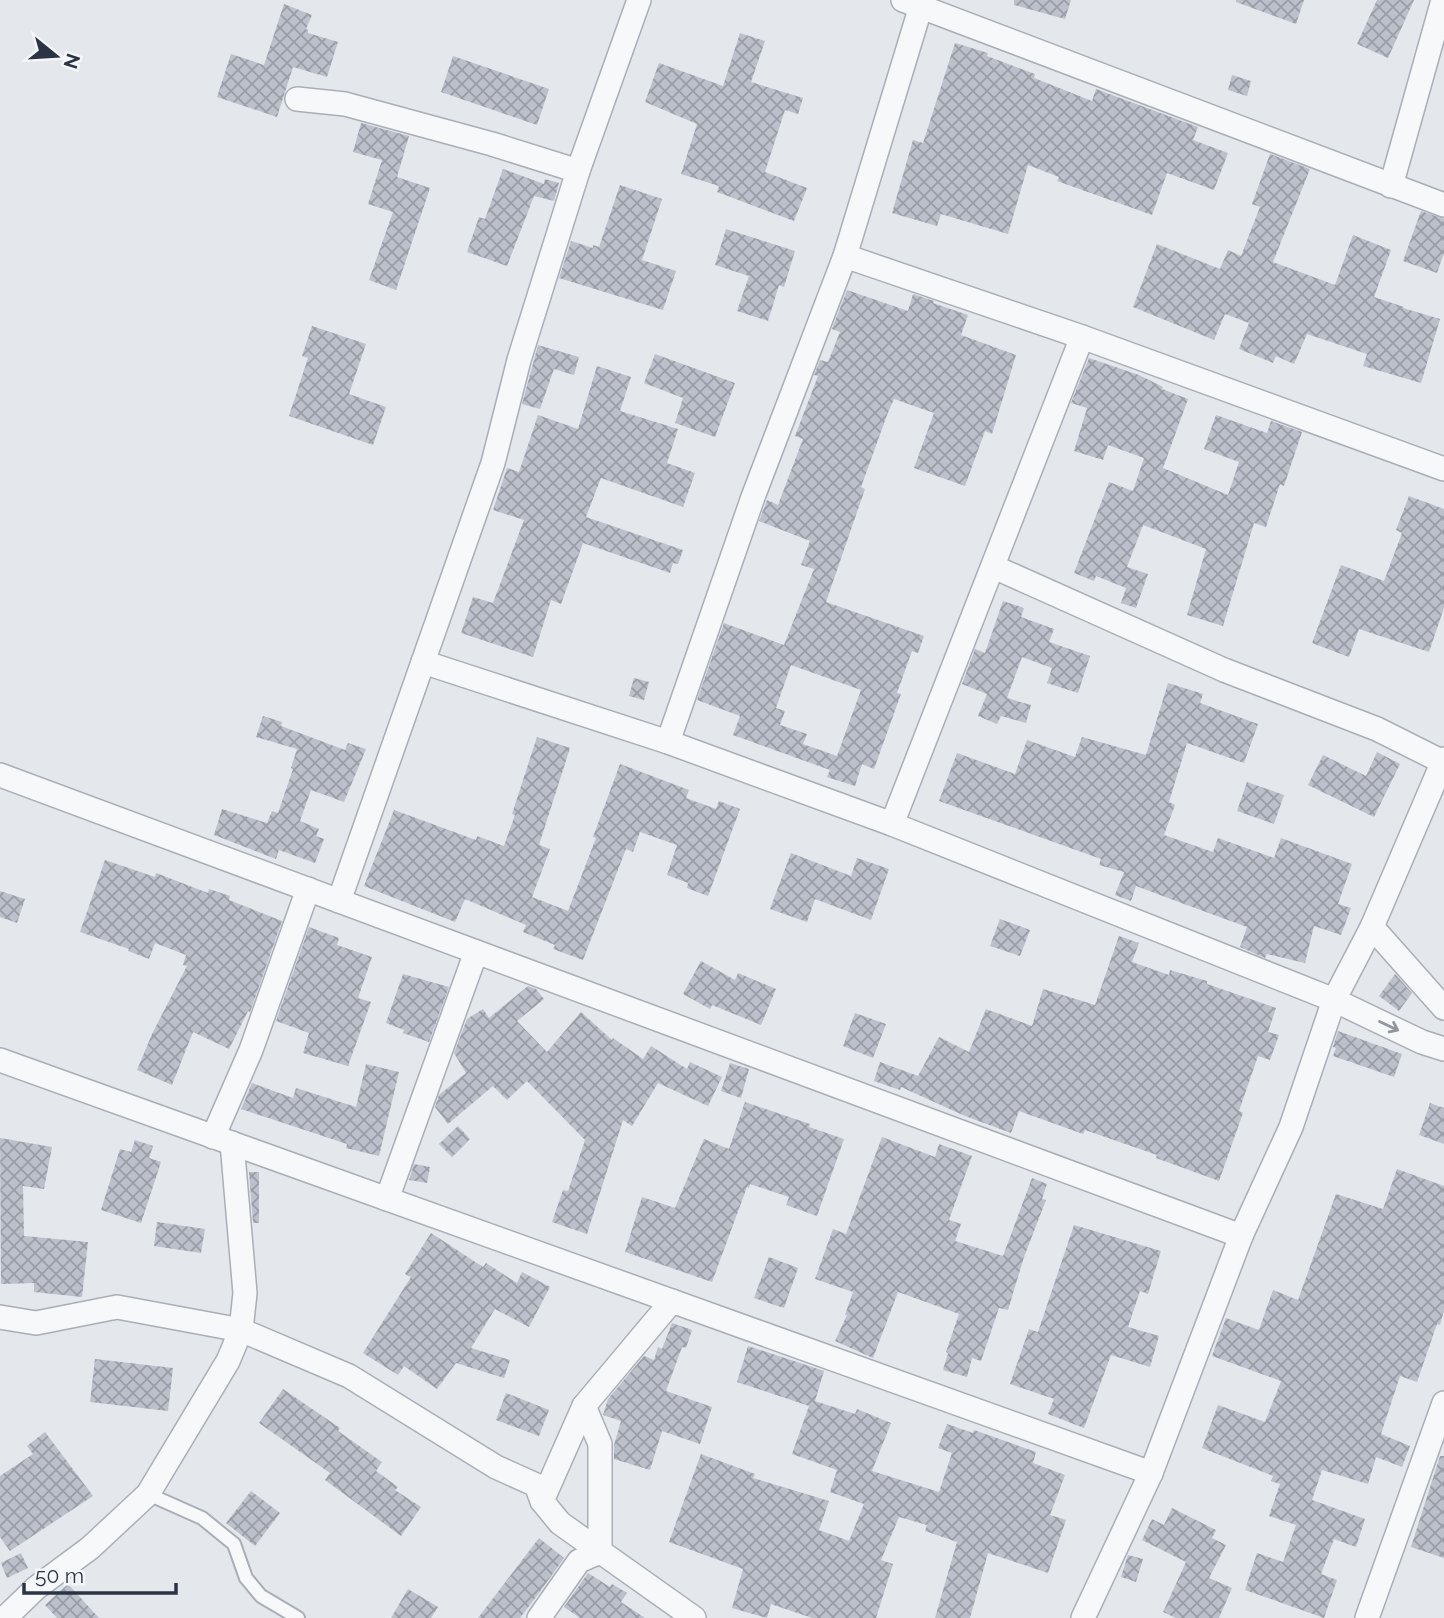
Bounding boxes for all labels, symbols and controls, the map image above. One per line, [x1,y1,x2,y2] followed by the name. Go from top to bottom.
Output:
[21,21,91,91] north arrow
[59,51,85,72] text: N
[1377,1020,1399,1033] one-way arrow
[24,1552,177,1596] scale bar
[35,1563,84,1588] text: 50 m

